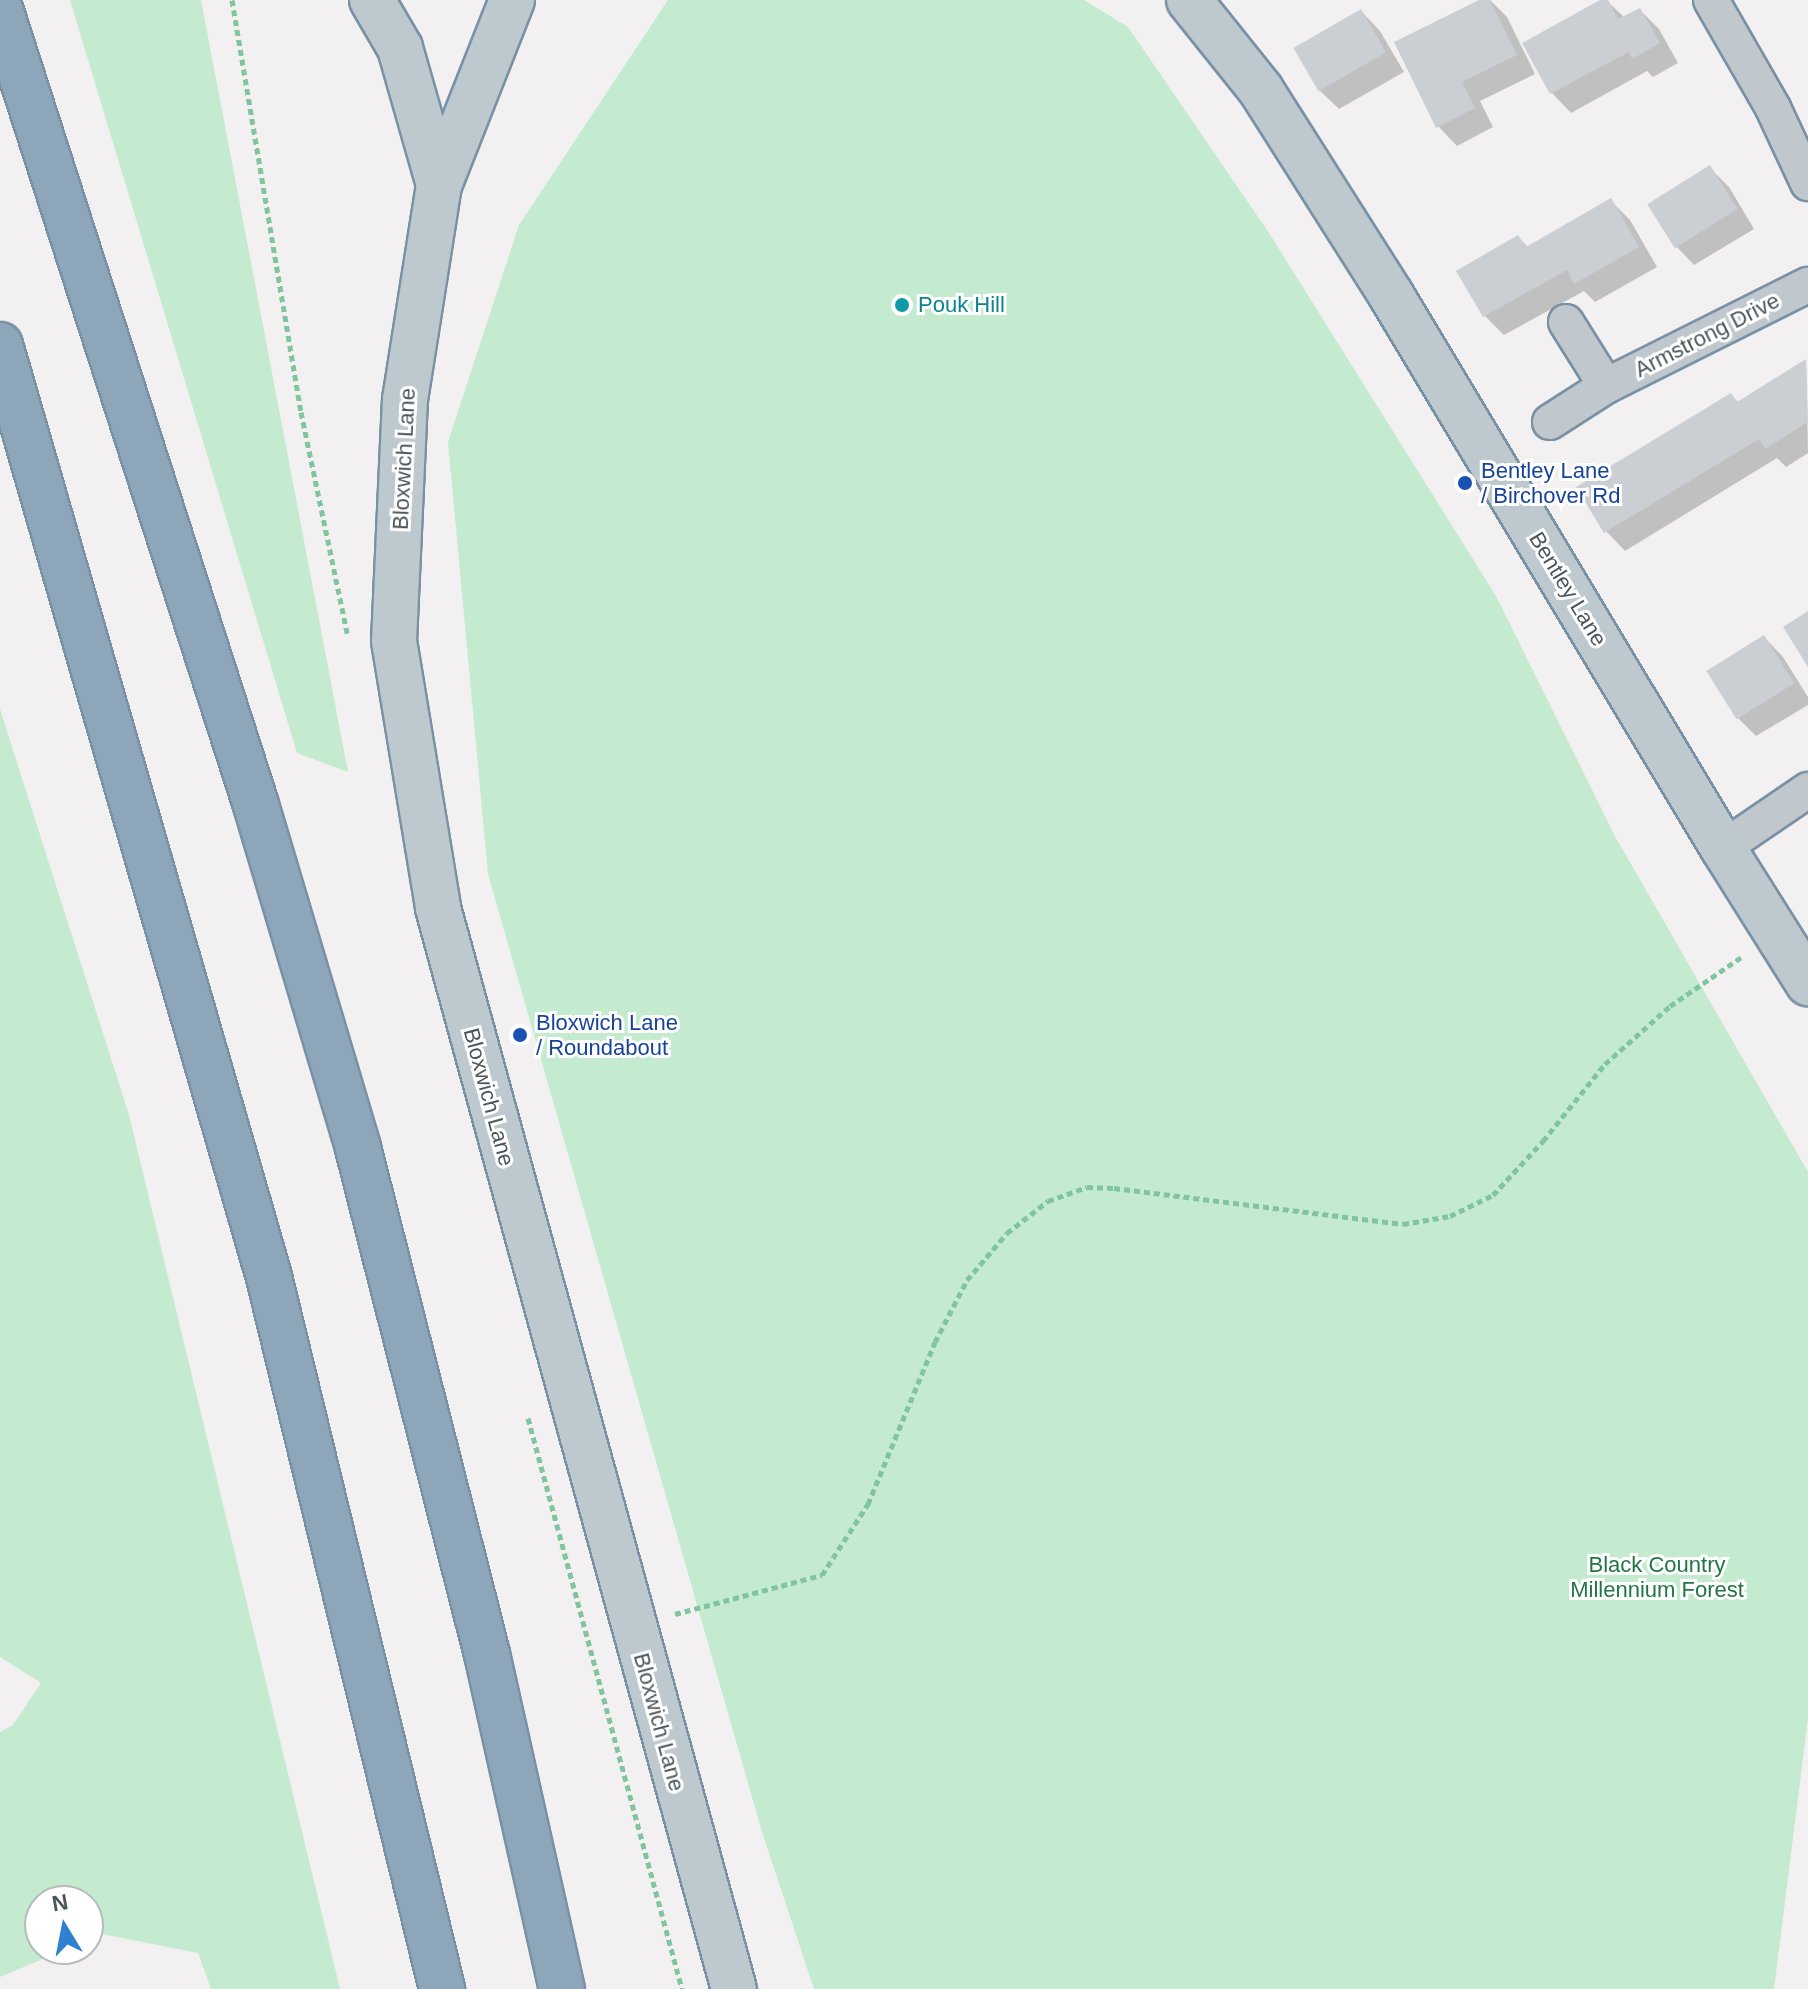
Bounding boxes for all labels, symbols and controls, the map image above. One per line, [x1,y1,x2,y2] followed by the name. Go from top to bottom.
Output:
[1630,287,1784,383] street label: Armstrong Drive
[918,292,1005,318] place label: Pouk Hill
[893,296,911,314] marker: Pouk Hill
[387,387,421,531] street label: Bloxwich Lane
[1481,457,1620,508] place label: Bentley Lane / Birchover Rd
[1456,474,1474,492] marker: Bentley Lane / Birchover Rd
[1524,527,1612,651] street label: Bentley Lane
[536,1009,678,1060] place label: Bloxwich Lane / Roundabout
[458,1025,520,1169] street label: Bloxwich Lane
[511,1026,529,1044] marker: Bloxwich Lane / Roundabout
[1570,1551,1744,1602] park label: Black Country Millennium Forest
[628,1650,690,1794] street label: Bloxwich Lane
[24,1885,104,1965] north arrow
[50,1889,70,1917] text: N

